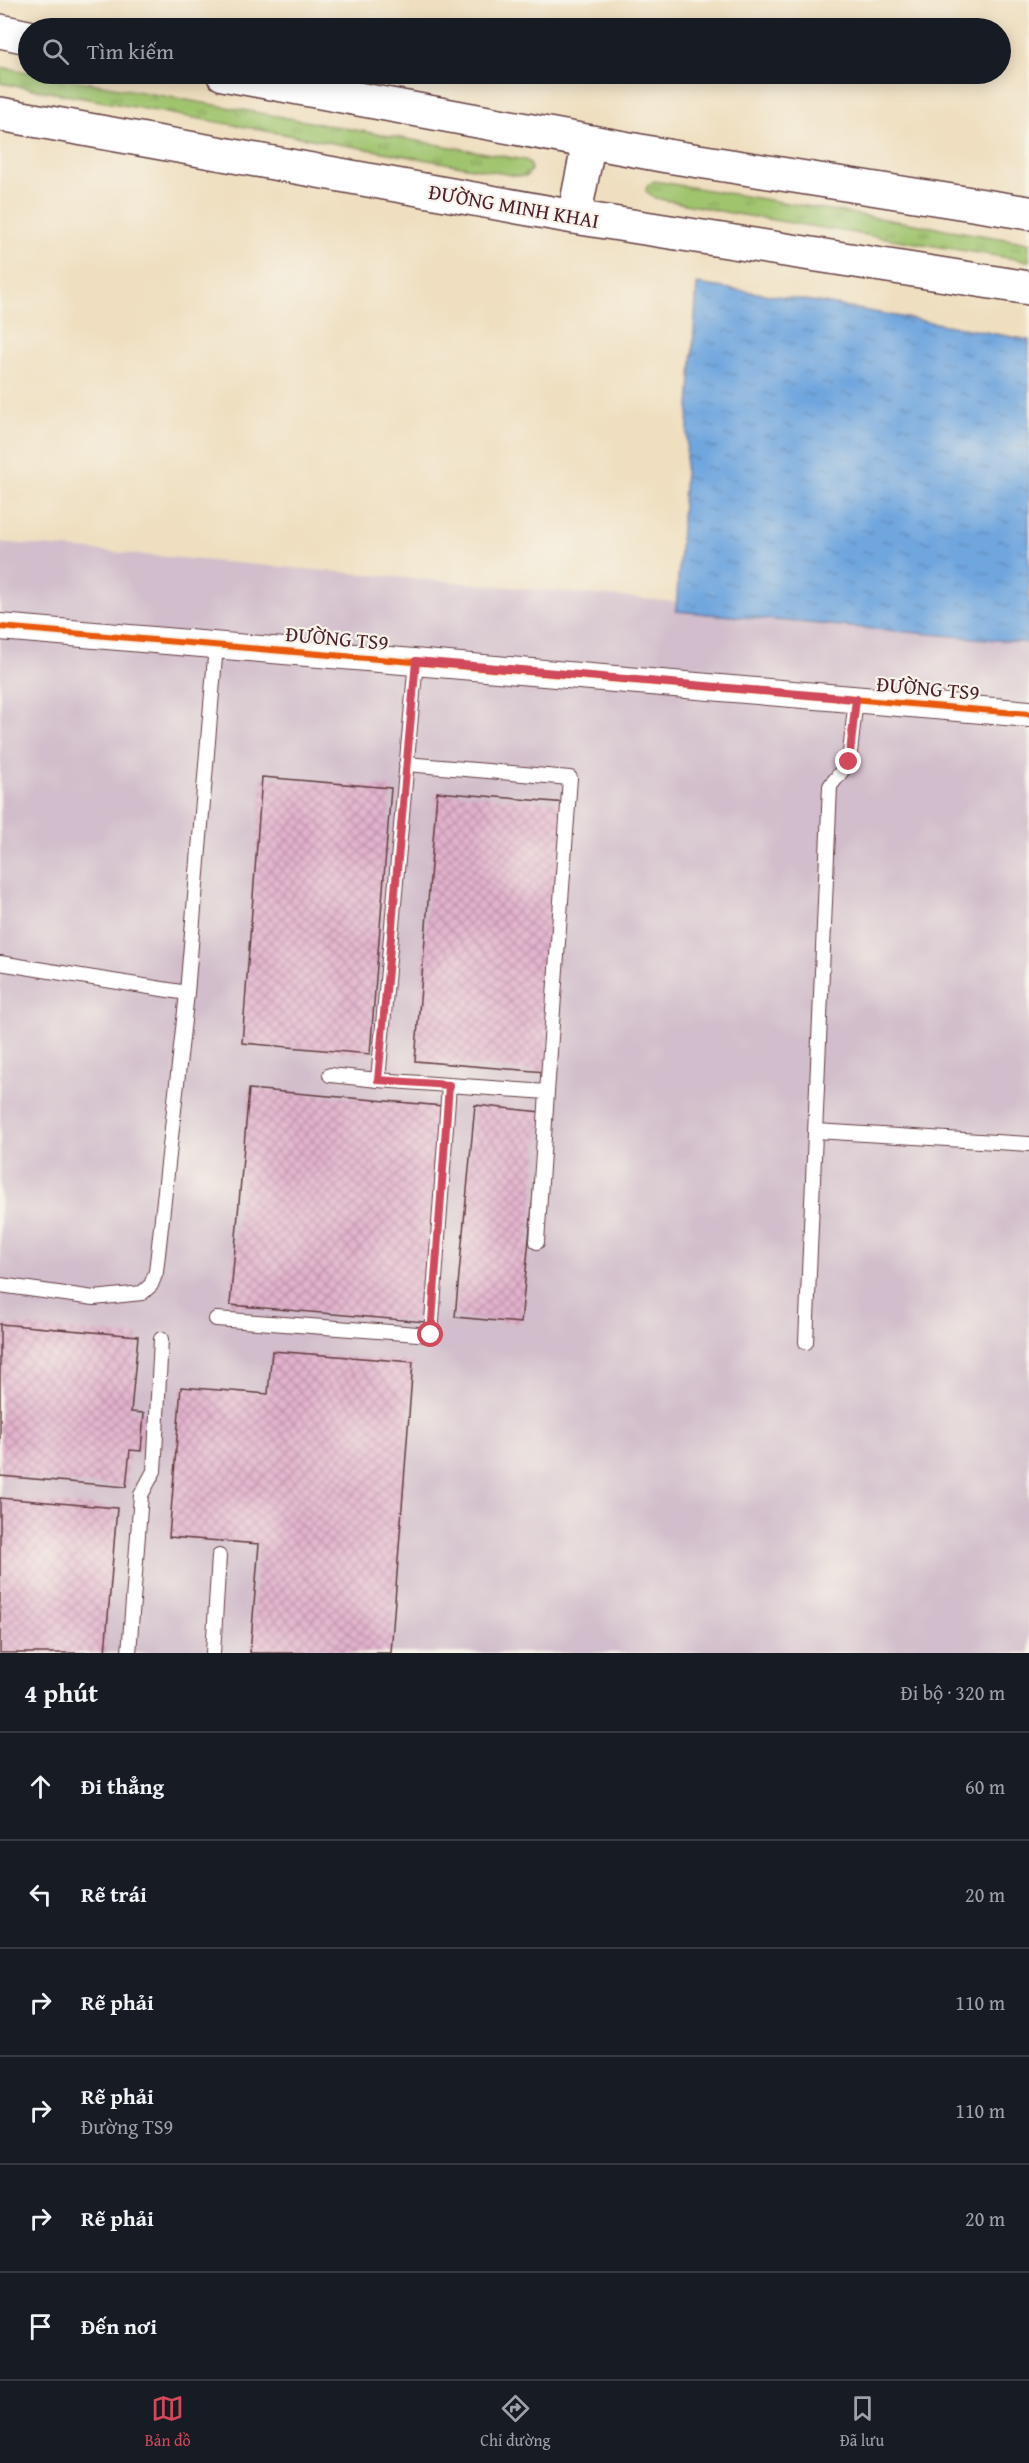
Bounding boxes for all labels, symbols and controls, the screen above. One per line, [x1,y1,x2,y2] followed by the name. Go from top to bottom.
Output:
[18,18,1011,84] search box
[39,35,72,68] icon: search
[87,35,174,67] text: Tìm kiếm
[426,176,602,236] street label: ĐƯỜNG MINH KHAI
[284,618,390,658] street label: ĐƯỜNG TS9
[875,668,981,708] street label: ĐƯỜNG TS9
[835,748,861,774] route end
[417,1321,443,1347] route start
[24,1673,98,1712] text: 4 phút
[901,1678,1005,1707] text: Đi bộ · 320 m
[24,1770,57,1803] icon: ahead
[81,1770,164,1802] text: Đi thẳng
[965,1772,1005,1801] text: 60 m
[24,1878,57,1911] icon: left
[81,1878,147,1910] text: Rẽ trái
[965,1880,1005,1909] text: 20 m
[24,1986,57,2019] icon: right
[81,1986,154,2018] text: Rẽ phải
[955,1988,1005,2017] text: 110 m
[81,2080,154,2112] text: Rẽ phải
[24,2094,57,2127] icon: right
[955,2096,1005,2125] text: 110 m
[81,2112,173,2141] text: Đường TS9
[24,2202,57,2235] icon: right
[81,2202,154,2234] text: Rẽ phải
[965,2204,1005,2233] text: 20 m
[24,2310,57,2343] icon: arrive
[81,2310,157,2342] text: Đến nơi
[145,2392,191,2452] tab: Bản đồ
[480,2392,550,2452] tab: Chỉ đường
[840,2392,884,2452] tab: Đã lưu

